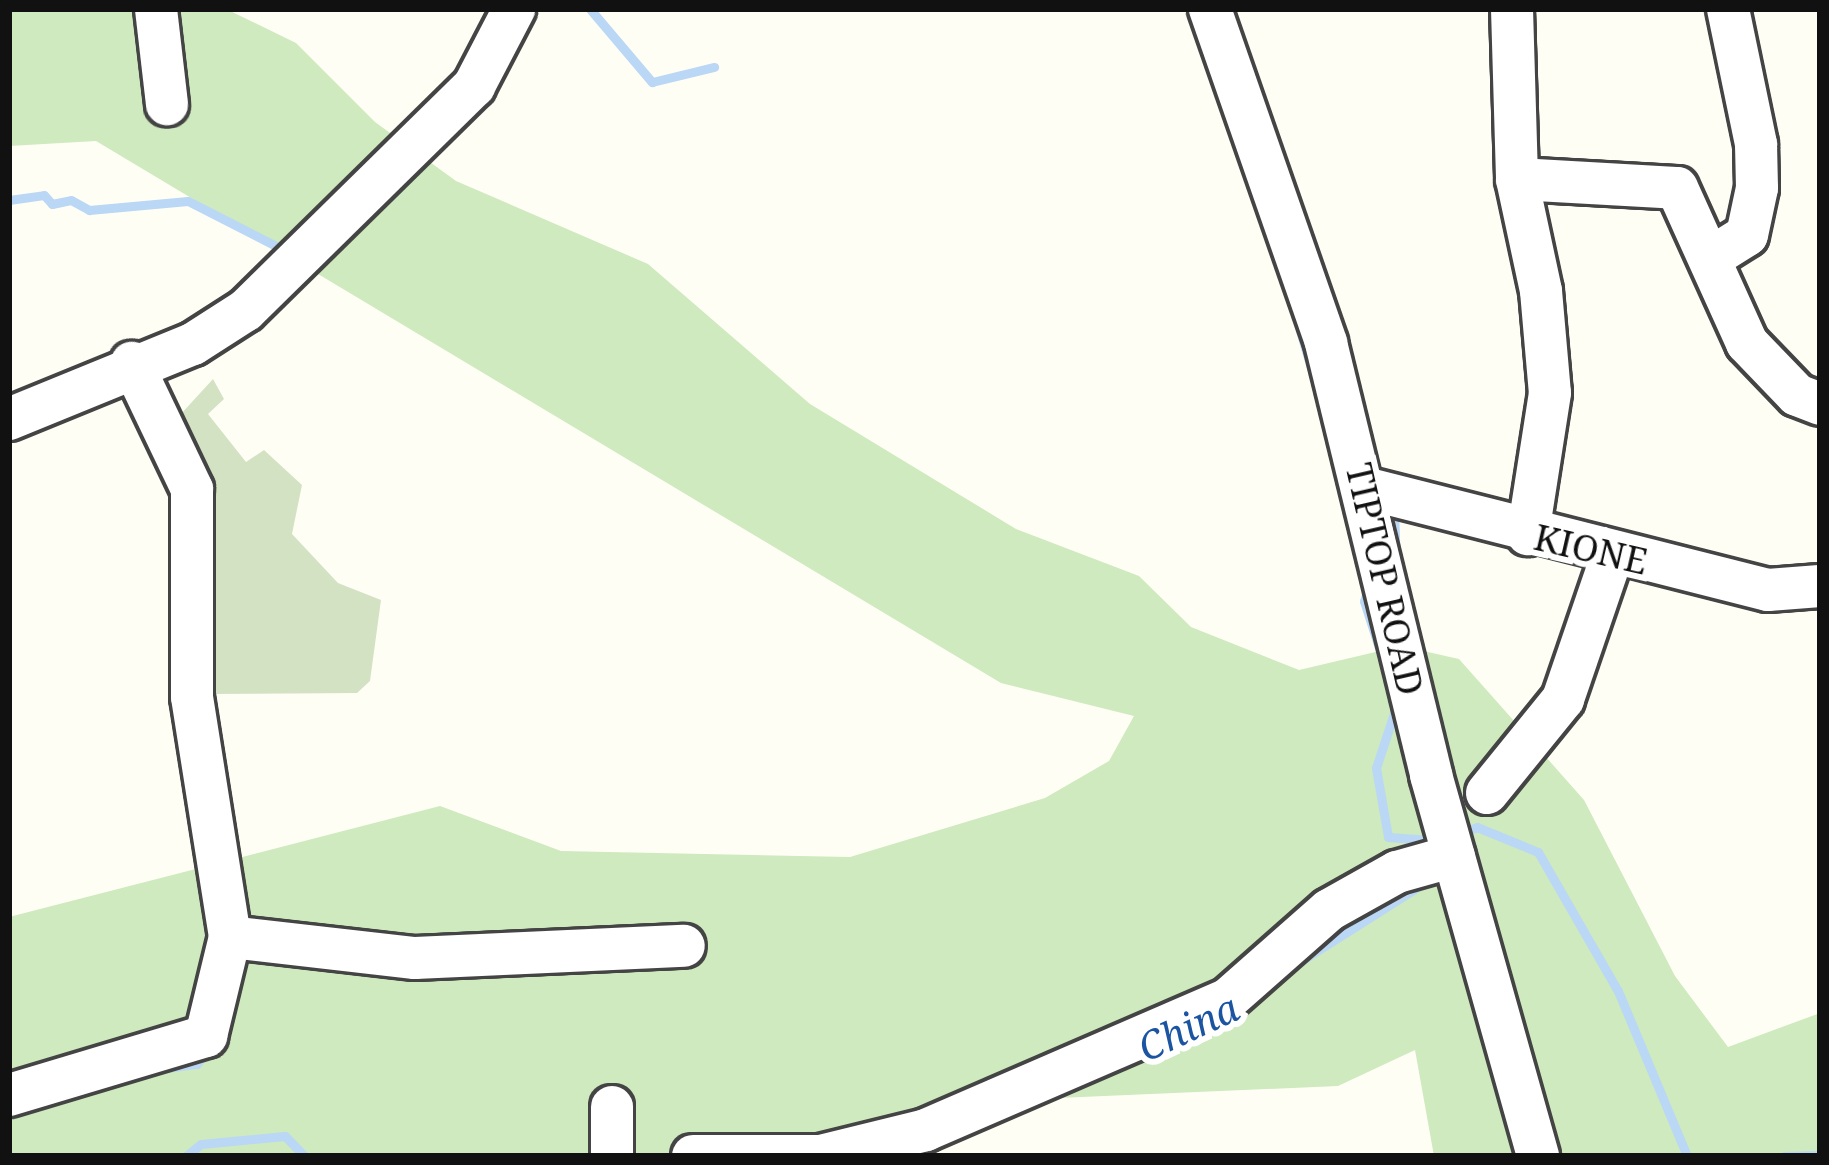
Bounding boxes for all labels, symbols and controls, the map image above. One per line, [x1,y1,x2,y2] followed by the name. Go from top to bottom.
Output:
[1337,459,1433,699] street label: TIPTOP ROAD
[1530,515,1652,583] street label: KIONE
[1130,983,1246,1071] water label: China

